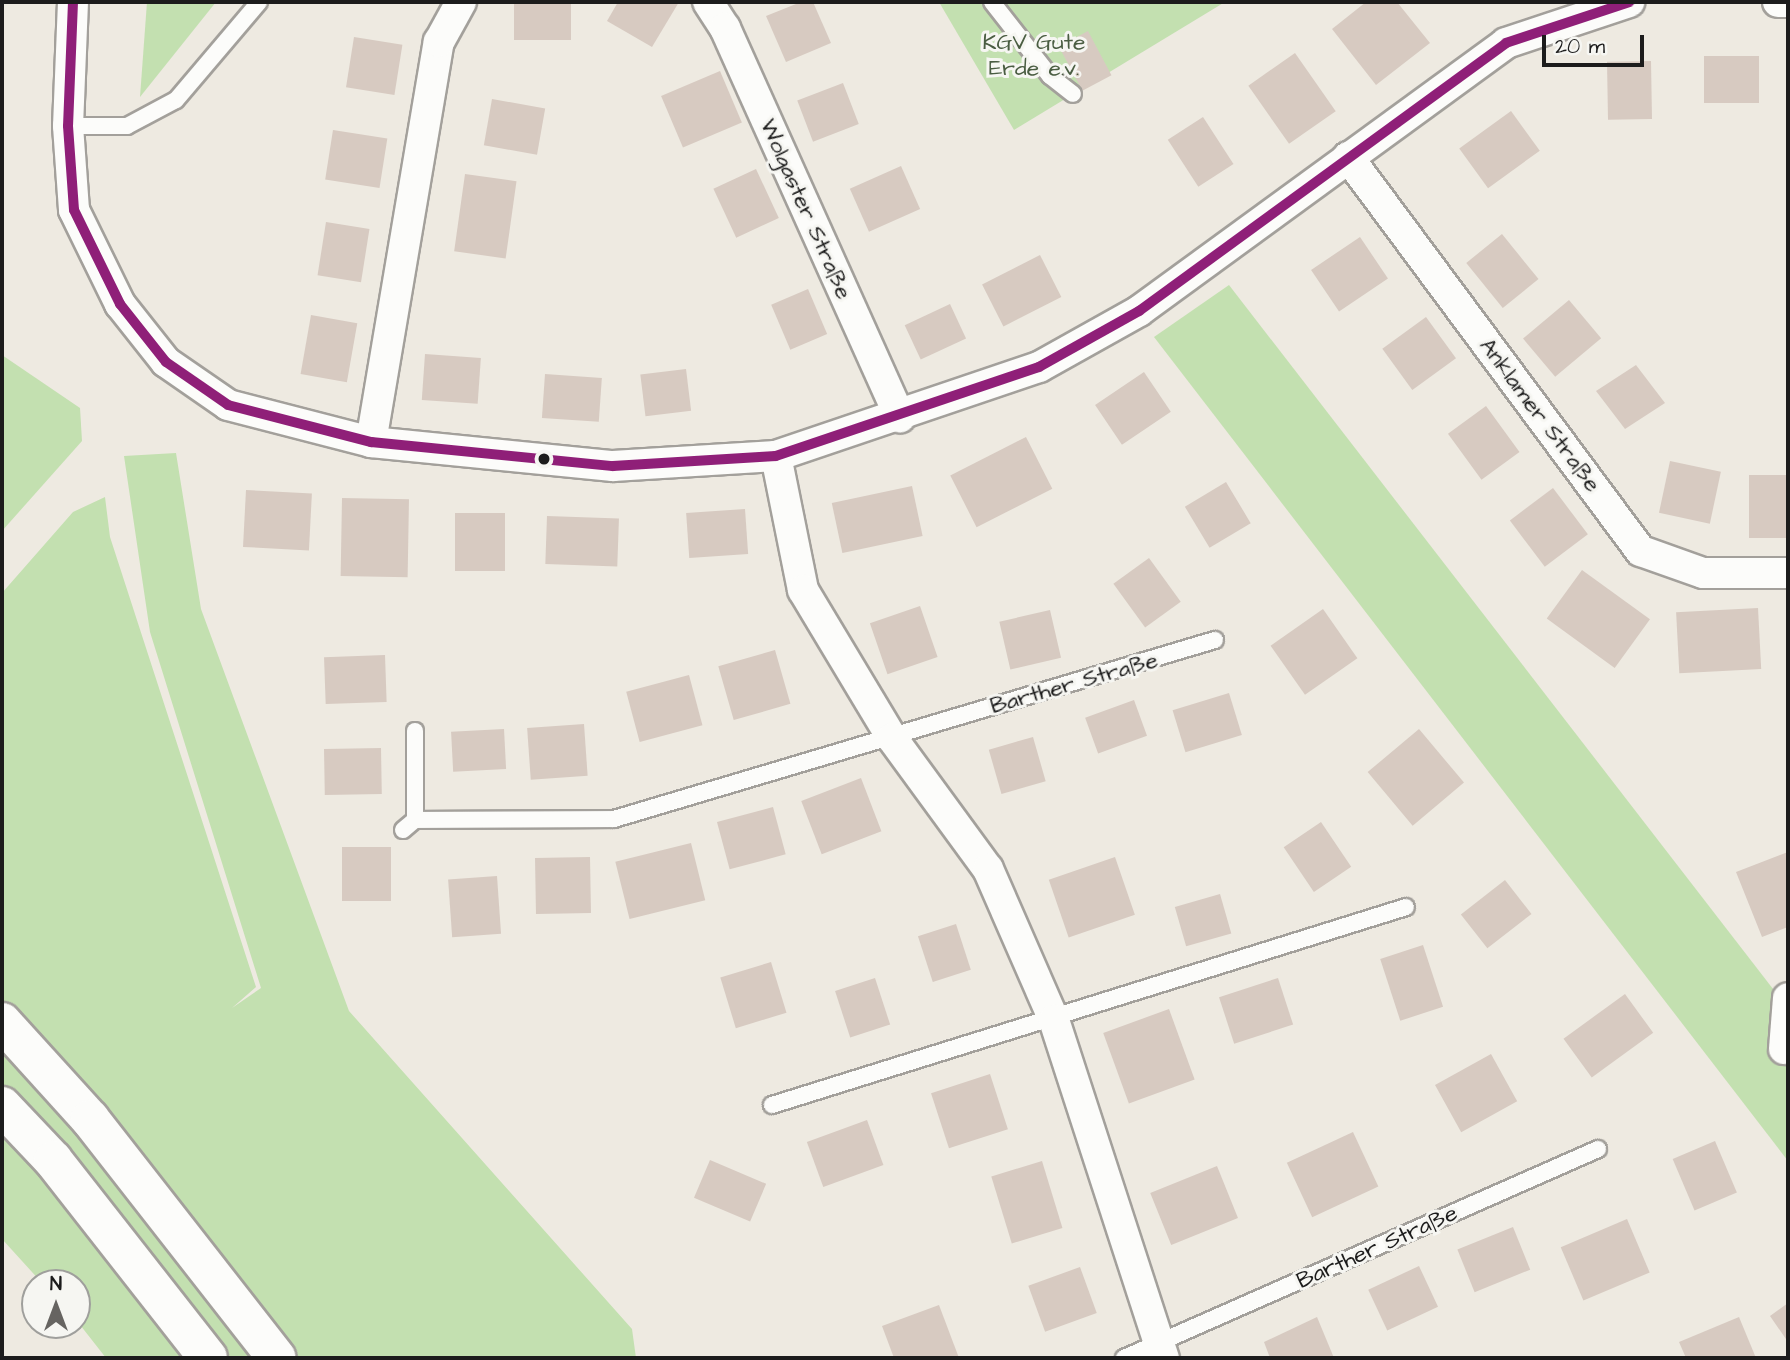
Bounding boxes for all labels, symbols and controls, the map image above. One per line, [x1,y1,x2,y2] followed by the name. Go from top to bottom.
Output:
[1545,21,1646,65] scale bar
[983,28,1085,82] park label: KGV Gute Erde e.v.
[1555,32,1605,61] text: 20 m
[754,115,858,303] street label: Wolgaster Straße
[1473,333,1607,497] street label: Anklamer Straße
[537,452,551,466] unlabelled marker
[987,646,1161,720] street label: Barther Straße
[1292,1199,1462,1295] street label: Barther Straße
[21,1269,91,1339] north arrow
[50,1271,62,1298] text: N

